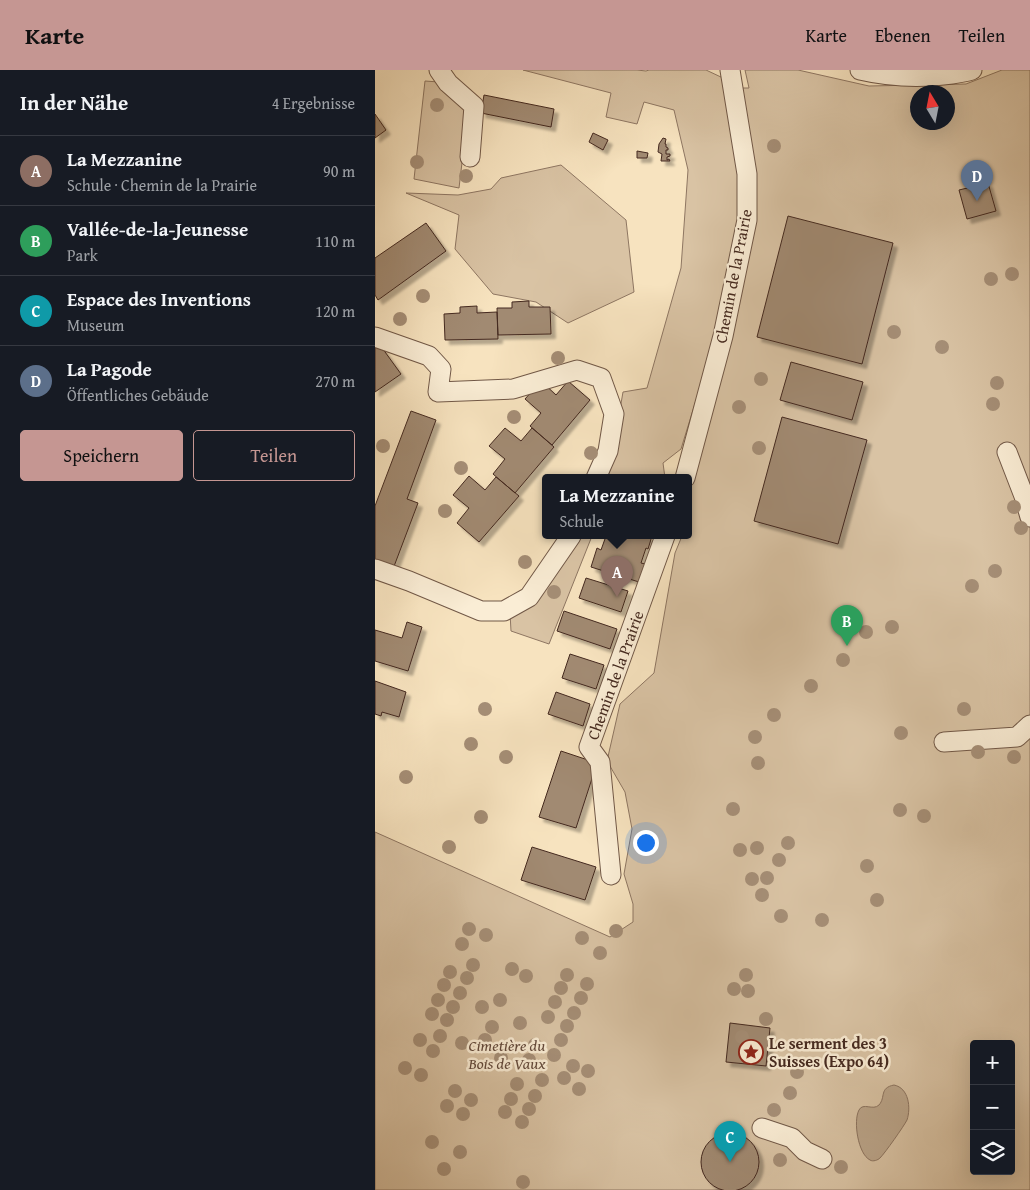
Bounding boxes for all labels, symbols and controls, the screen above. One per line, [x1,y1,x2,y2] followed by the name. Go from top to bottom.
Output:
[25,18,84,53] text: Karte
[806,22,847,49] text: Karte
[875,22,931,49] text: Ebenen
[959,22,1005,49] text: Teilen
[910,85,955,130] north arrow
[20,87,128,118] text: In der Nähe
[272,91,355,115] text: 4 Ergebnisse
[67,145,182,173] text: La Mezzanine
[31,159,41,183] text: A
[323,159,355,183] text: 90 m
[961,160,993,201] pin: D
[67,173,257,197] text: Schule · Chemin de la Prairie
[708,207,758,345] street label: Chemin de la Prairie
[67,215,248,243] text: Vallée-de-la-Jeunesse
[31,229,41,253] text: B
[315,229,355,253] text: 110 m
[67,243,98,267] text: Park
[67,285,251,313] text: Espace des Inventions
[31,299,41,323] text: C
[315,299,355,323] text: 120 m
[67,313,124,337] text: Museum
[67,355,152,383] text: La Pagode
[31,369,41,393] text: D
[315,369,355,393] text: 270 m
[67,383,209,407] text: Öffentliches Gebäude
[20,430,183,481] button: Speichern
[193,430,355,481] button: Teilen
[542,474,692,539] popup
[559,481,675,509] text: La Mezzanine
[559,509,604,533] text: Schule
[601,556,633,597] pin: A
[831,605,863,646] pin: B
[580,607,650,743] street label: Chemin de la Prairie
[633,830,659,856] your location
[769,1031,889,1073] place label: Le serment des 3 Suisses (Expo 64)
[468,1033,546,1075] park label: Cimetière du Bois de Vaux
[738,1039,764,1065] place icon: Le serment des 3 Suisses (Expo 64)
[970,1040,1015,1175] map controls
[970,1040,1015,1085] button: +
[970,1085,1015,1130] button: −
[714,1121,746,1162] pin: C
[970,1130,1015,1175] button: layers

